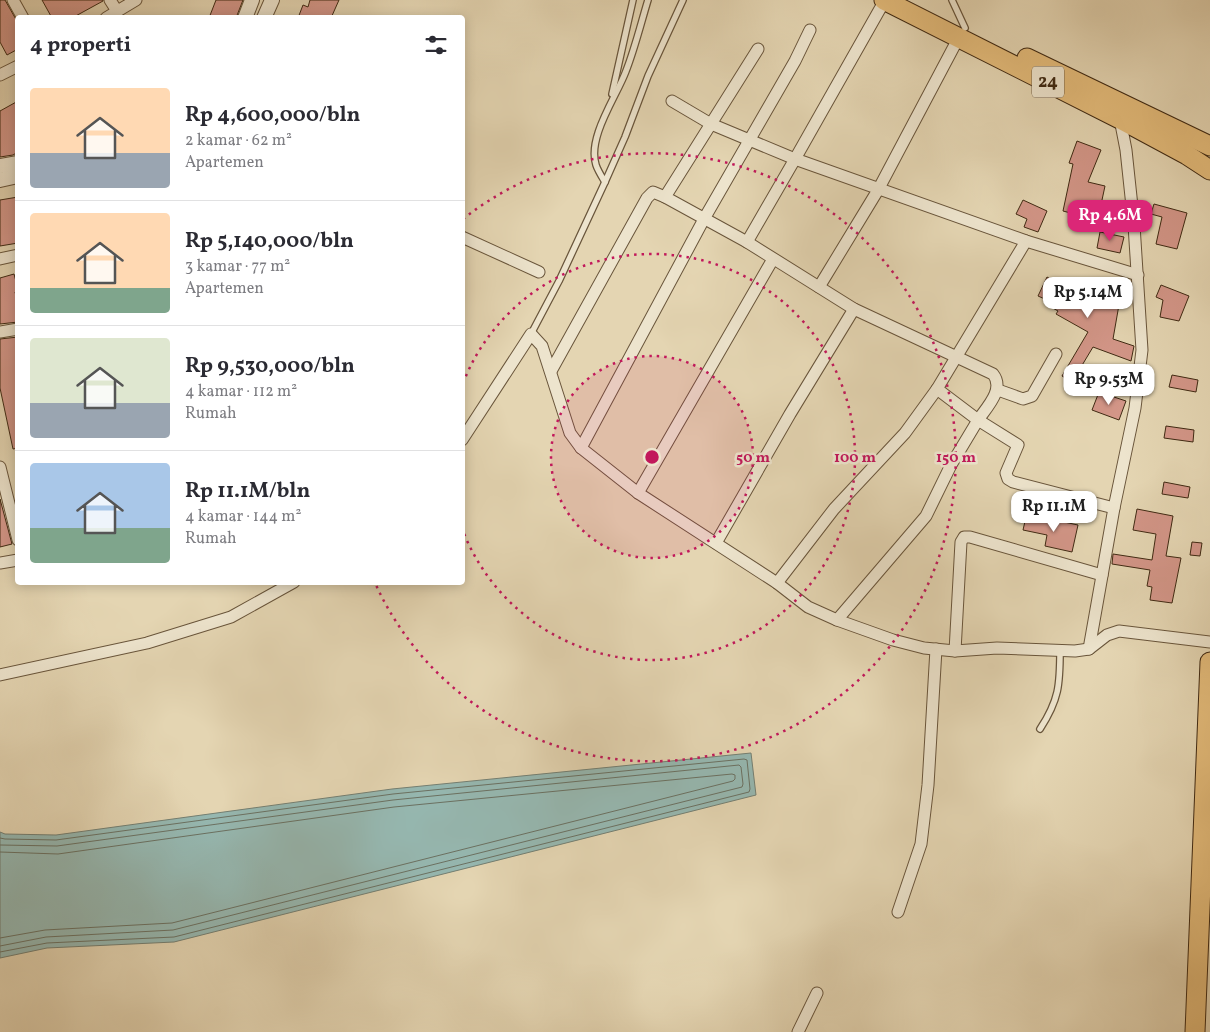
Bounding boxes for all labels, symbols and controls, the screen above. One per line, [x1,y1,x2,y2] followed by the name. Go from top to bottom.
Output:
[30,31,131,60] text: 4 properti
[422,31,450,59] icon: filters
[1032,66,1064,98] road number: 24
[185,101,360,130] text: Rp 4,600,000/bln
[70,108,130,168] icon: home
[185,130,292,152] text: 2 kamar · 62 m²
[185,152,264,174] text: Apartemen
[1064,200,1156,242] pin: Rp 4.6M
[1078,205,1142,227] text: Rp 4.6M
[185,227,354,256] text: Rp 5,140,000/bln
[70,233,130,293] icon: home
[185,256,290,278] text: 3 kamar · 77 m²
[1036,276,1140,319] pin: Rp 5.14M
[185,278,264,300] text: Apartemen
[1054,282,1122,304] text: Rp 5.14M
[185,352,355,381] text: Rp 9,530,000/bln
[70,358,130,418] icon: home
[1057,364,1161,406] pin: Rp 9.53M
[1074,369,1144,391] text: Rp 9.53M
[185,381,297,403] text: 4 kamar · 112 m²
[185,403,237,425] text: Rumah
[643,448,661,466] centre of rings
[736,448,770,469] text: 50 m
[834,448,877,469] text: 100 m
[936,448,976,469] text: 150 m
[185,477,310,506] text: Rp 11.1M/bln
[70,483,130,543] icon: home
[1002,490,1106,533] pin: Rp 11.1M
[1022,496,1086,518] text: Rp 11.1M
[185,506,301,528] text: 4 kamar · 144 m²
[185,528,237,550] text: Rumah

